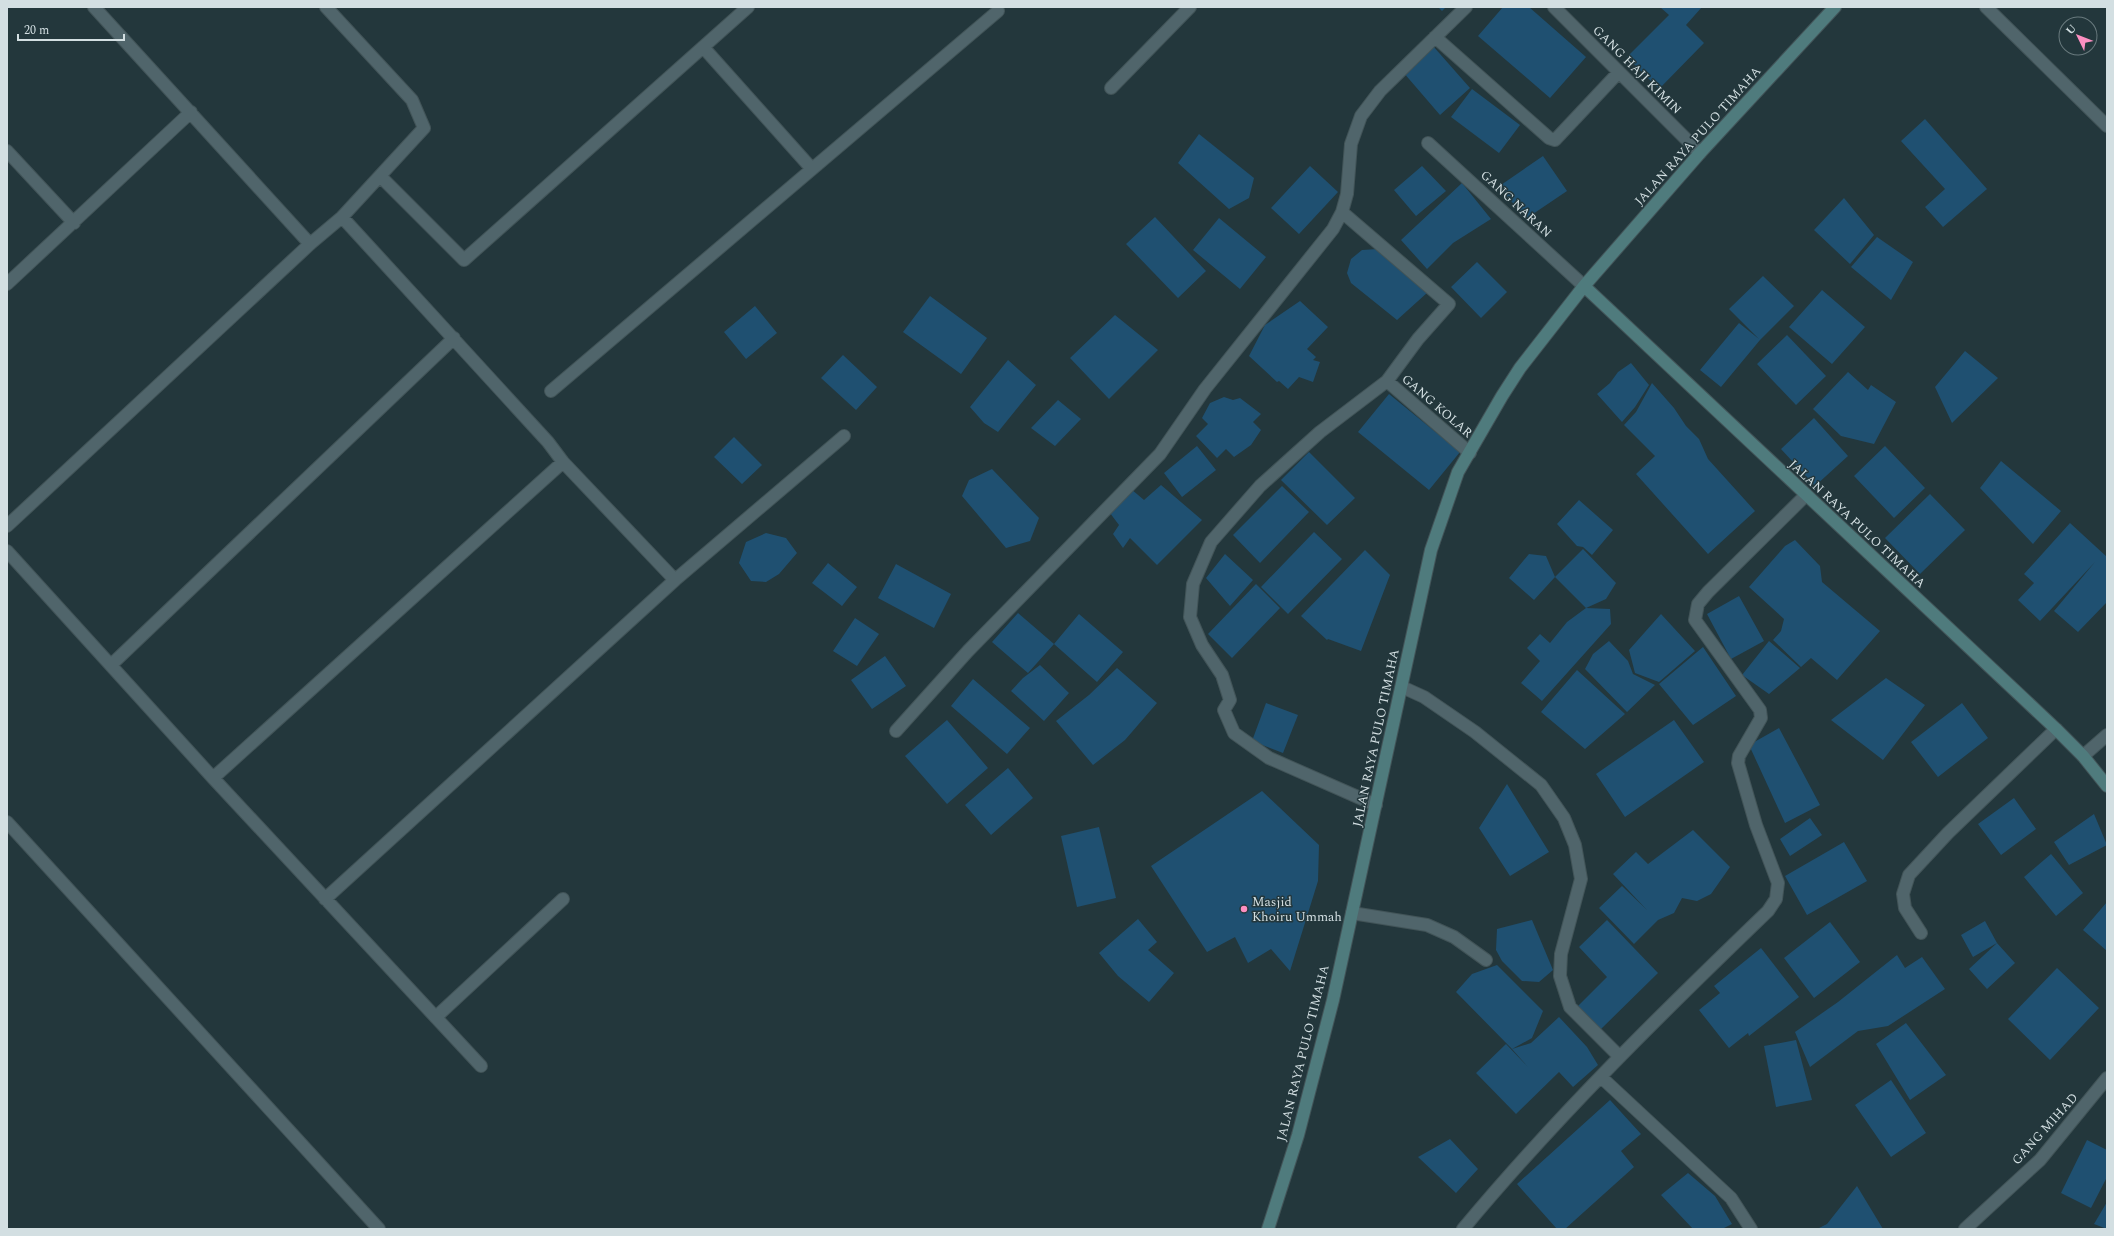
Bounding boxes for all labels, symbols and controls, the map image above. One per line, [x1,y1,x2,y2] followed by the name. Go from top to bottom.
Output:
[18,16,124,42] scale bar
[2058,16,2098,56] north arrow
[2062,20,2080,39] text: U
[24,21,49,40] text: 20 m
[1588,21,1686,119] street label: GANG HAJI KIMIN
[1630,62,1766,210] street label: JALAN RAYA PULO TIMAHA
[1476,165,1556,243] street label: GANG NARAN
[1397,369,1477,443] street label: GANG KOLAR
[1784,455,1930,593] street label: JALAN RAYA PULO TIMAHA
[1347,647,1405,829] street label: JALAN RAYA PULO TIMAHA
[1252,892,1342,927] place label: Masjid Khoiru Ummah
[1239,904,1249,914] marker: Masjid Khoiru Ummah
[1271,962,1335,1143] street label: JALAN RAYA PULO TIMAHA
[2007,1088,2083,1170] street label: GANG MIHAD

